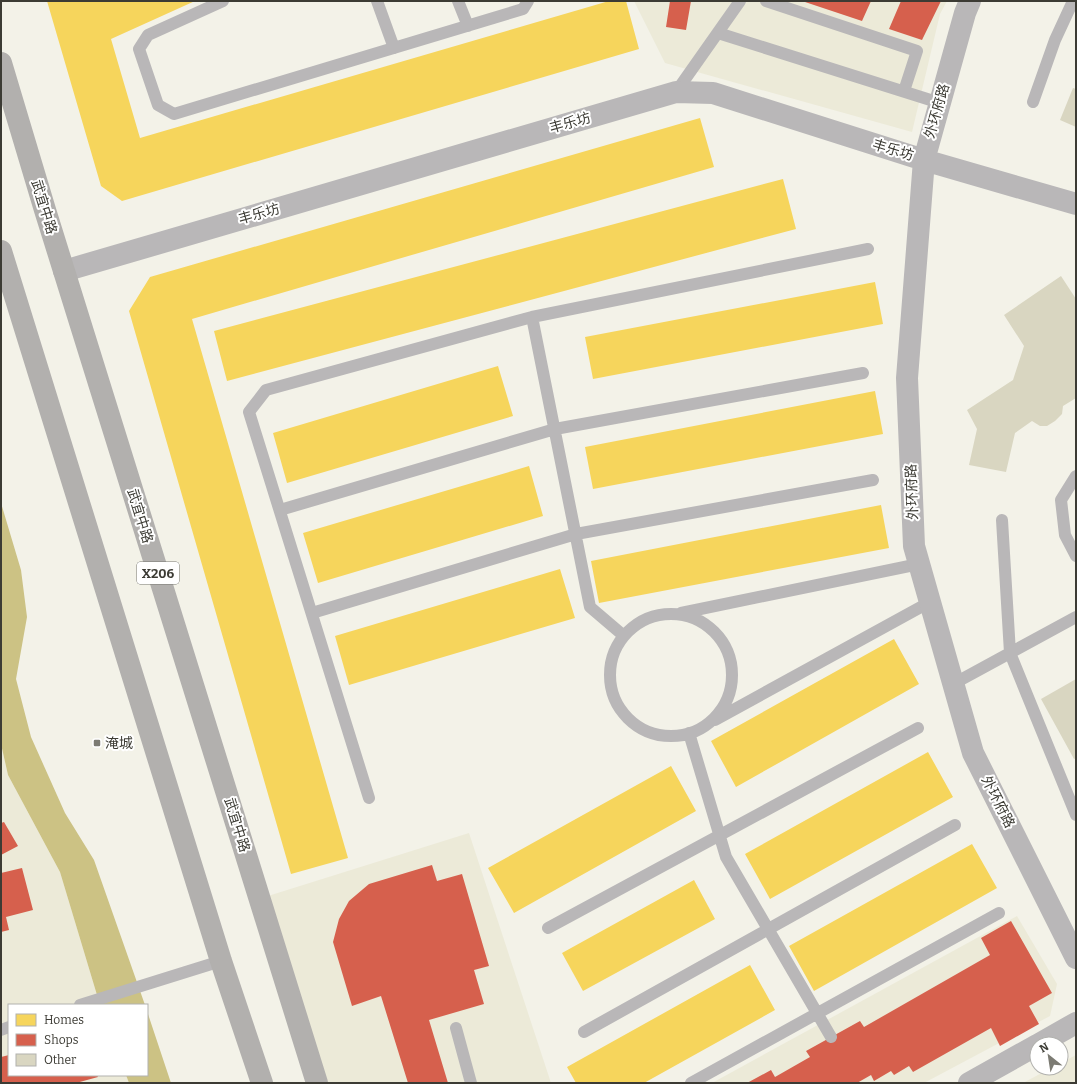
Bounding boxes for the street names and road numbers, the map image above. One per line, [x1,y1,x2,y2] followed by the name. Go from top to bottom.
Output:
[921,82,953,140] street label: 外环府路
[547,109,593,137] street label: 丰乐坊
[870,136,916,164] street label: 丰乐坊
[28,178,60,236] street label: 武宜中路
[236,200,282,228] street label: 丰乐坊
[903,464,921,520] street label: 外环府路
[124,487,156,545] street label: 武宜中路
[137,562,179,584] road number: X206
[978,773,1018,831] street label: 外环府路
[221,796,253,854] street label: 武宜中路

